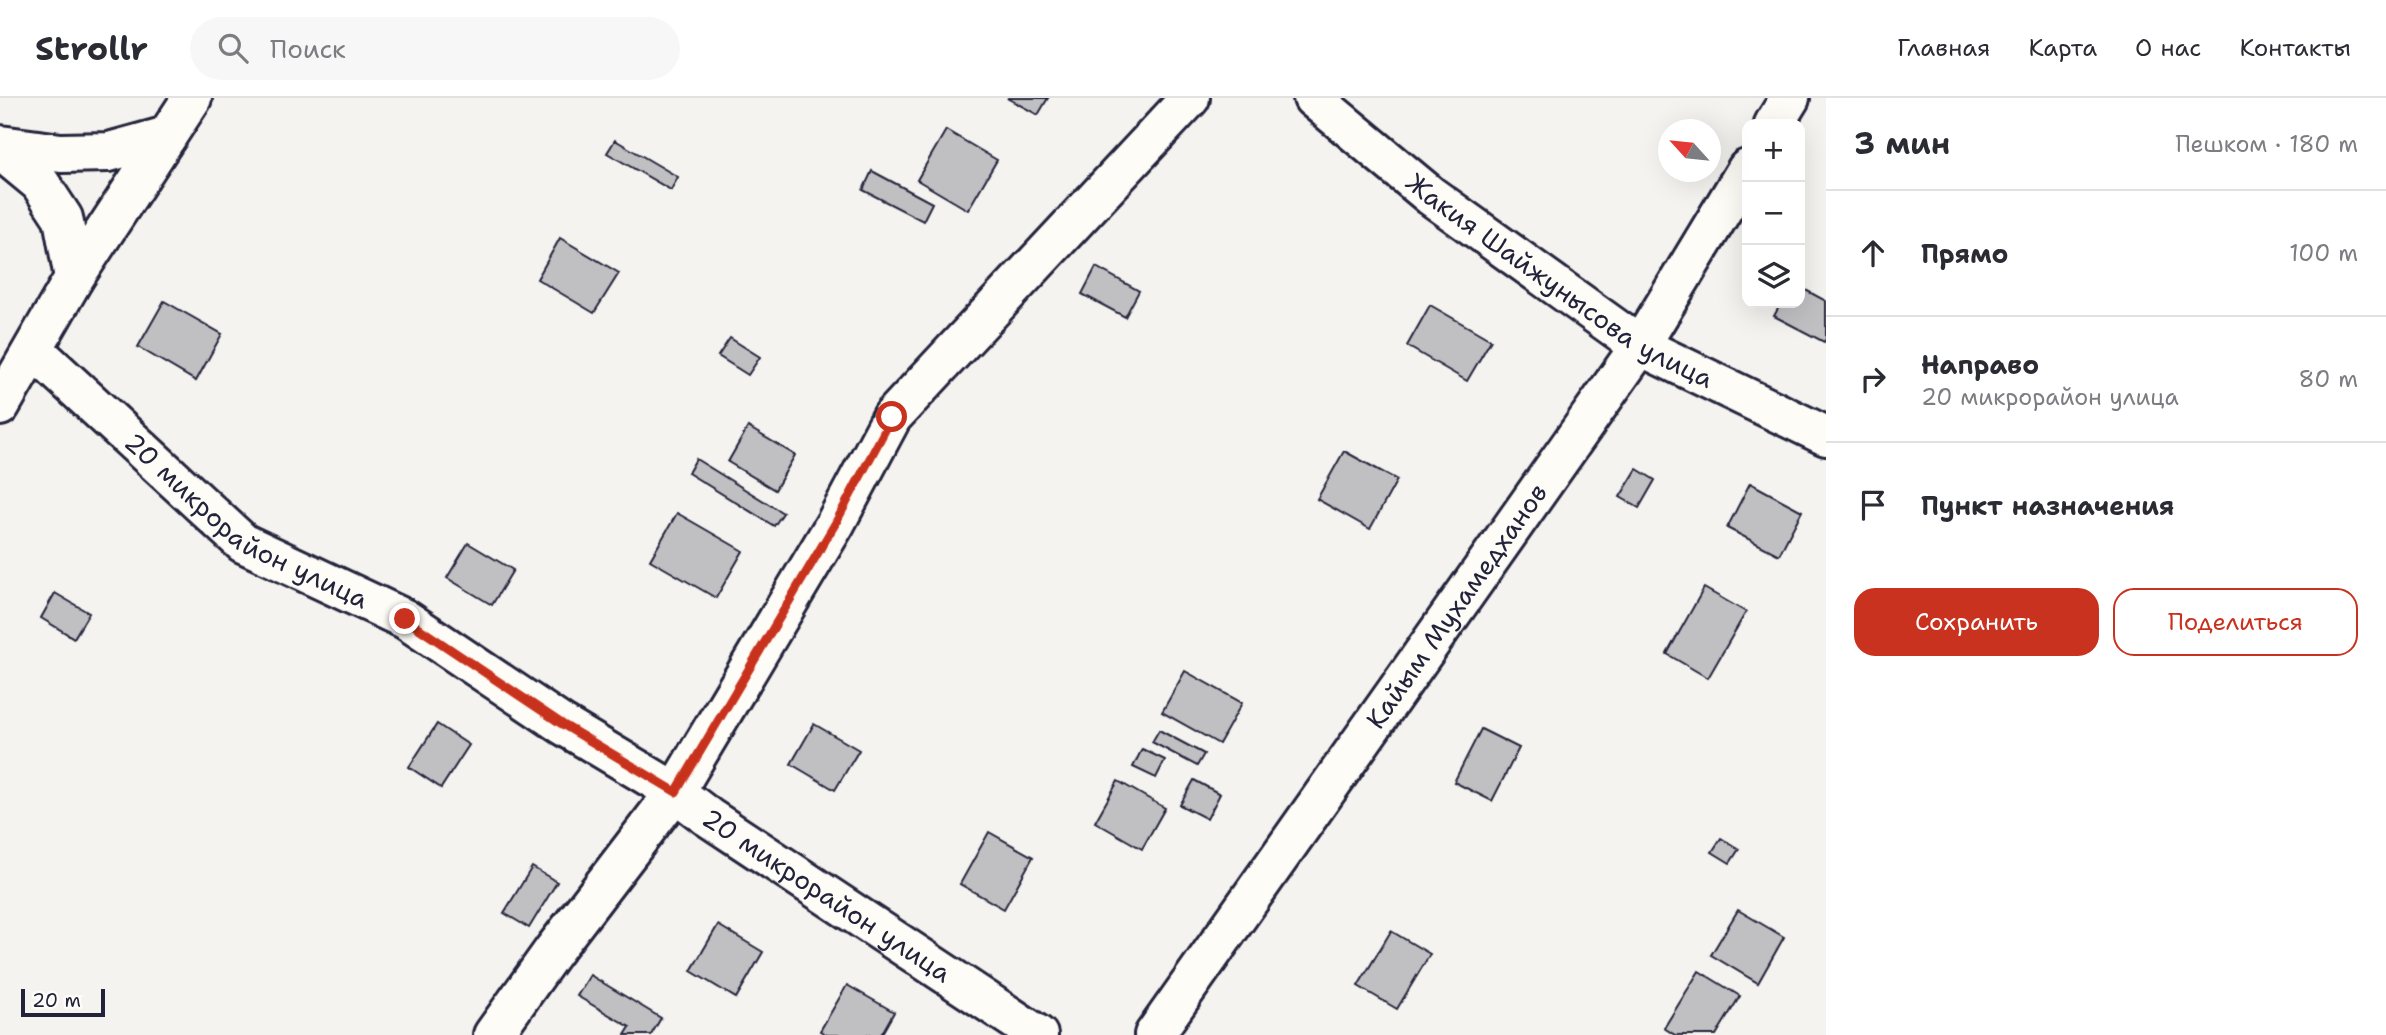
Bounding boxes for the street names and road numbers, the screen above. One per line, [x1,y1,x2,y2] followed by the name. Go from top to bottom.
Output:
[1399,165,1719,396] street label: Жакия Шайжунысова улица
[117,424,374,616] street label: 20 микрорайон улица
[1358,476,1555,735] street label: Кайым Мухамедханов
[696,800,958,990] street label: 20 микрорайон улица

